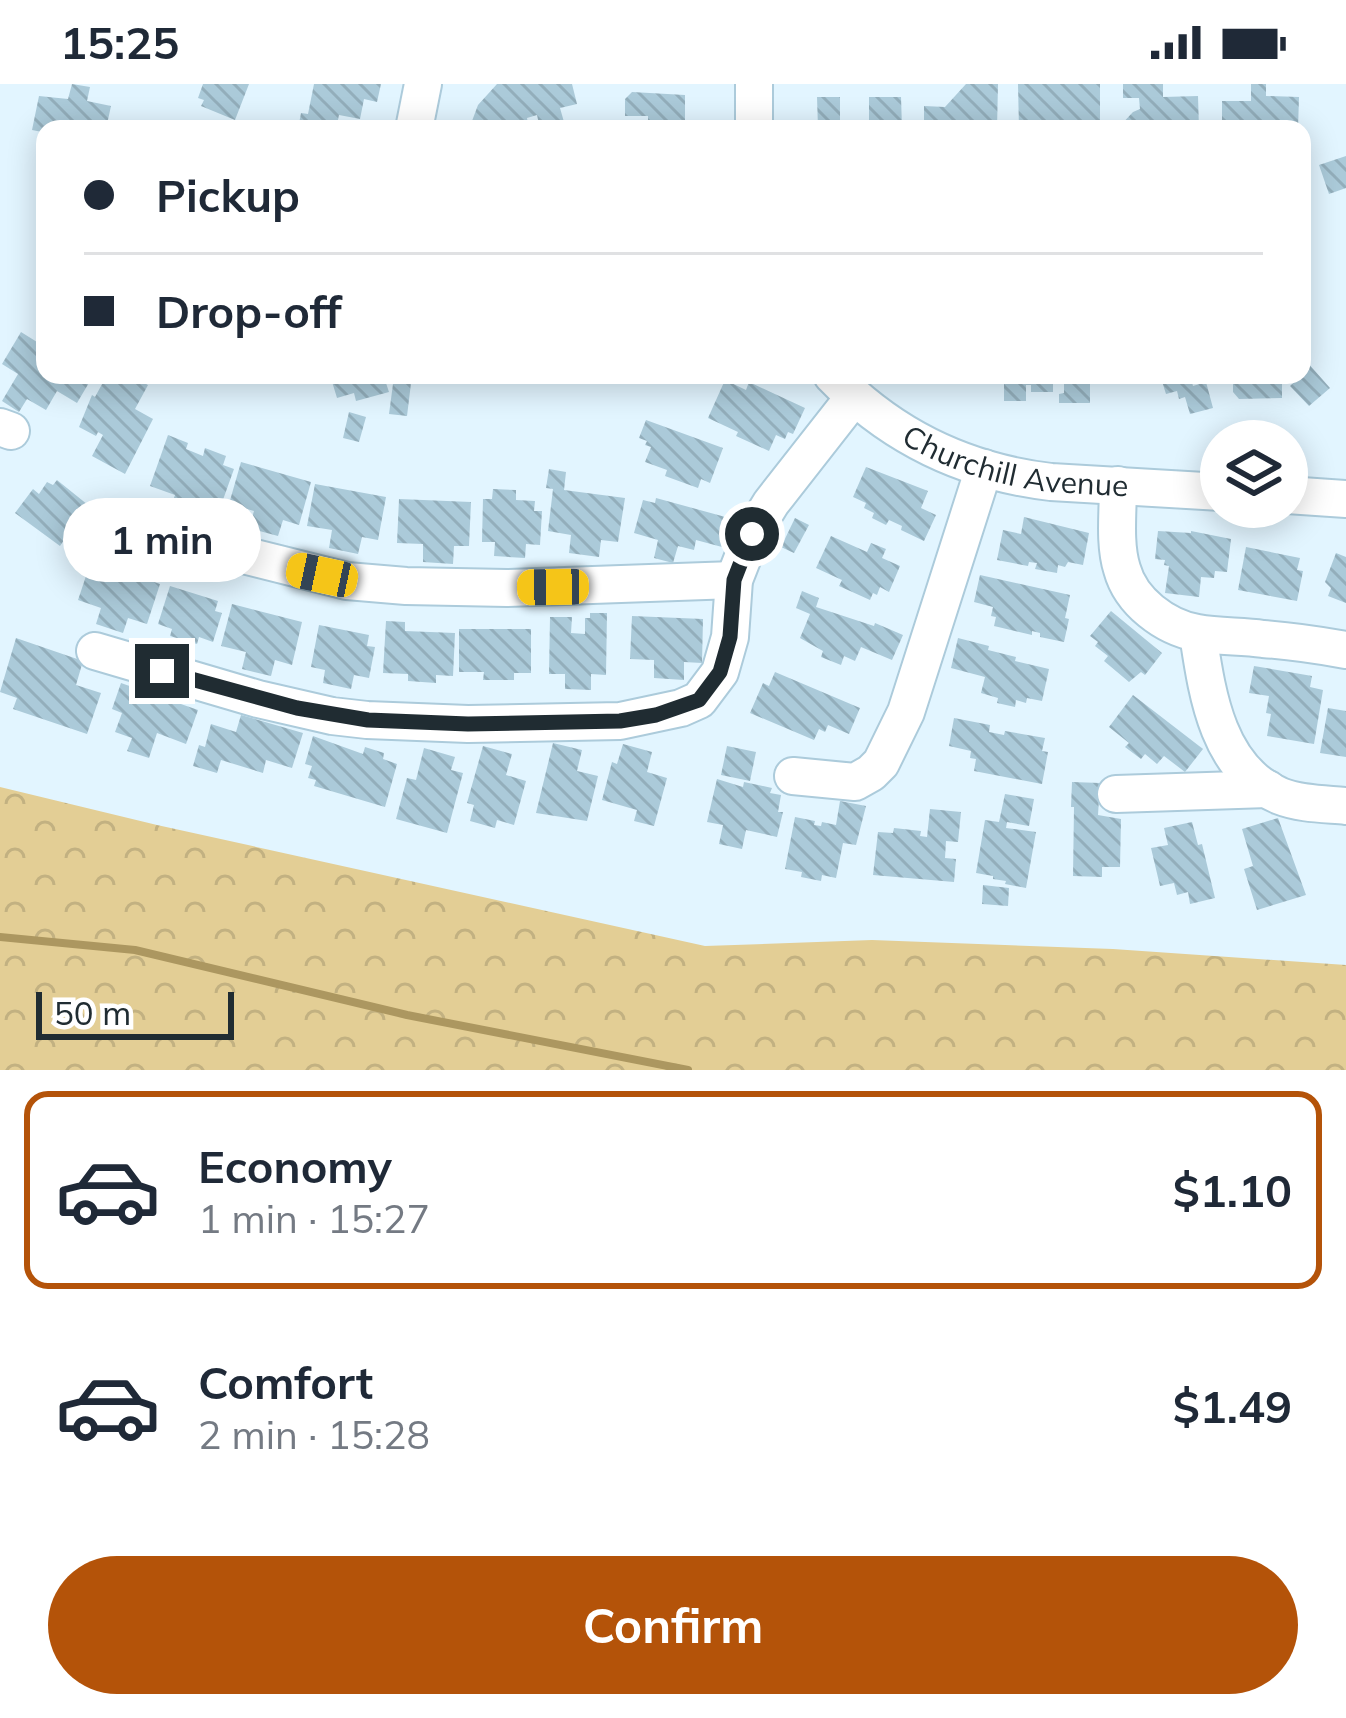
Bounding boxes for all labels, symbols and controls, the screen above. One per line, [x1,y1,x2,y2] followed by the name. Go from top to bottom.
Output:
[60,14,179,70] text: 15:25
[156,167,300,223] text: Pickup
[156,283,342,339] text: Drop-off
[896,416,1129,505] street label: Churchill Avenue
[1200,420,1308,528] map controls
[1200,420,1308,528] button: layers
[63,497,261,581] callout: 1 min
[725,507,779,561] route start
[111,515,213,564] text: 1 min
[283,550,361,600] car
[517,568,589,606] car
[135,644,189,698] route end
[36,986,234,1039] scale bar
[54,992,131,1033] text: 50 m
[54,1136,162,1244] icon: car
[198,1138,392,1194] text: Economy
[1173,1162,1292,1218] text: $1.10
[198,1194,430,1243] text: 1 min · 15:27
[54,1352,162,1460] icon: car
[198,1354,373,1410] text: Comfort
[1173,1378,1292,1434] text: $1.49
[198,1410,430,1459] text: 2 min · 15:28
[48,1556,1298,1694] button: Confirm

